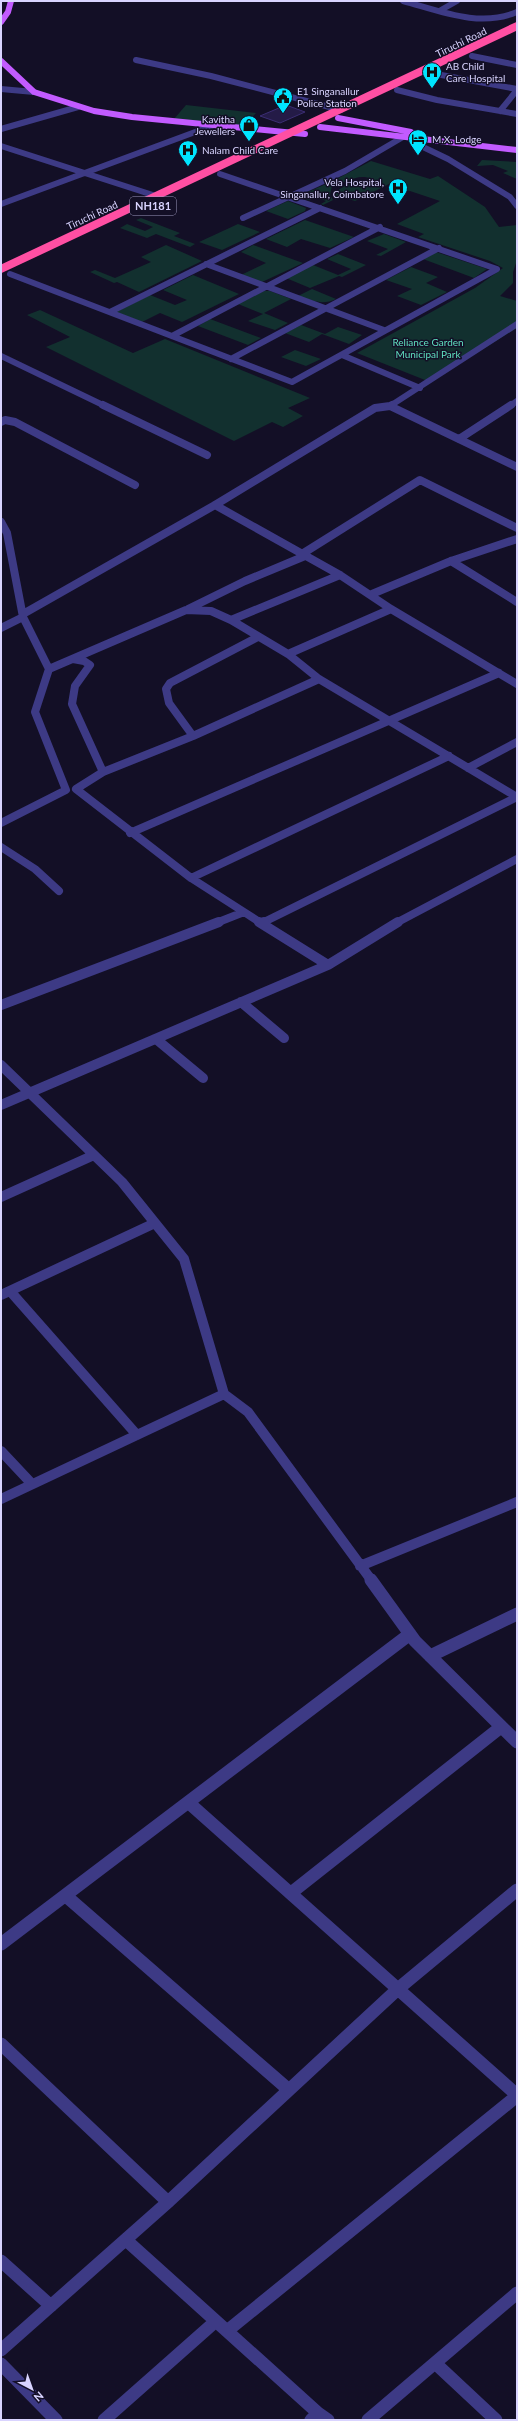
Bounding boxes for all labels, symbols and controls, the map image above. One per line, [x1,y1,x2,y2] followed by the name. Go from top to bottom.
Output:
[434,25,488,59] street label: Tiruchi Road
[446,60,505,84] place label: AB Child Care Hospital
[421,61,443,89] hospital icon: AB Child Care Hospital
[297,85,360,109] place label: E1 Singanallur Police Station
[272,86,294,114] public building icon: E1 Singanallur Police Station
[195,113,235,137] place label: Kavitha Jewellers
[238,114,260,142] shop icon: Kavitha Jewellers
[407,128,429,156] hotel icon: M.X. Lodge
[432,133,482,145] place label: M.X. Lodge
[177,139,199,167] hospital icon: Nalam Child Care
[202,144,278,156] place label: Nalam Child Care
[280,176,384,200] place label: Vela Hospital, Singanallur, Coimbatore
[387,177,409,205] hospital icon: Vela Hospital, Singanallur, Coimbatore
[130,197,176,215] road number: NH181
[65,198,119,232] street label: Tiruchi Road
[392,336,464,360] park label: Reliance Garden Municipal Park
[12,2369,52,2409] north arrow
[31,2389,46,2405] text: N

